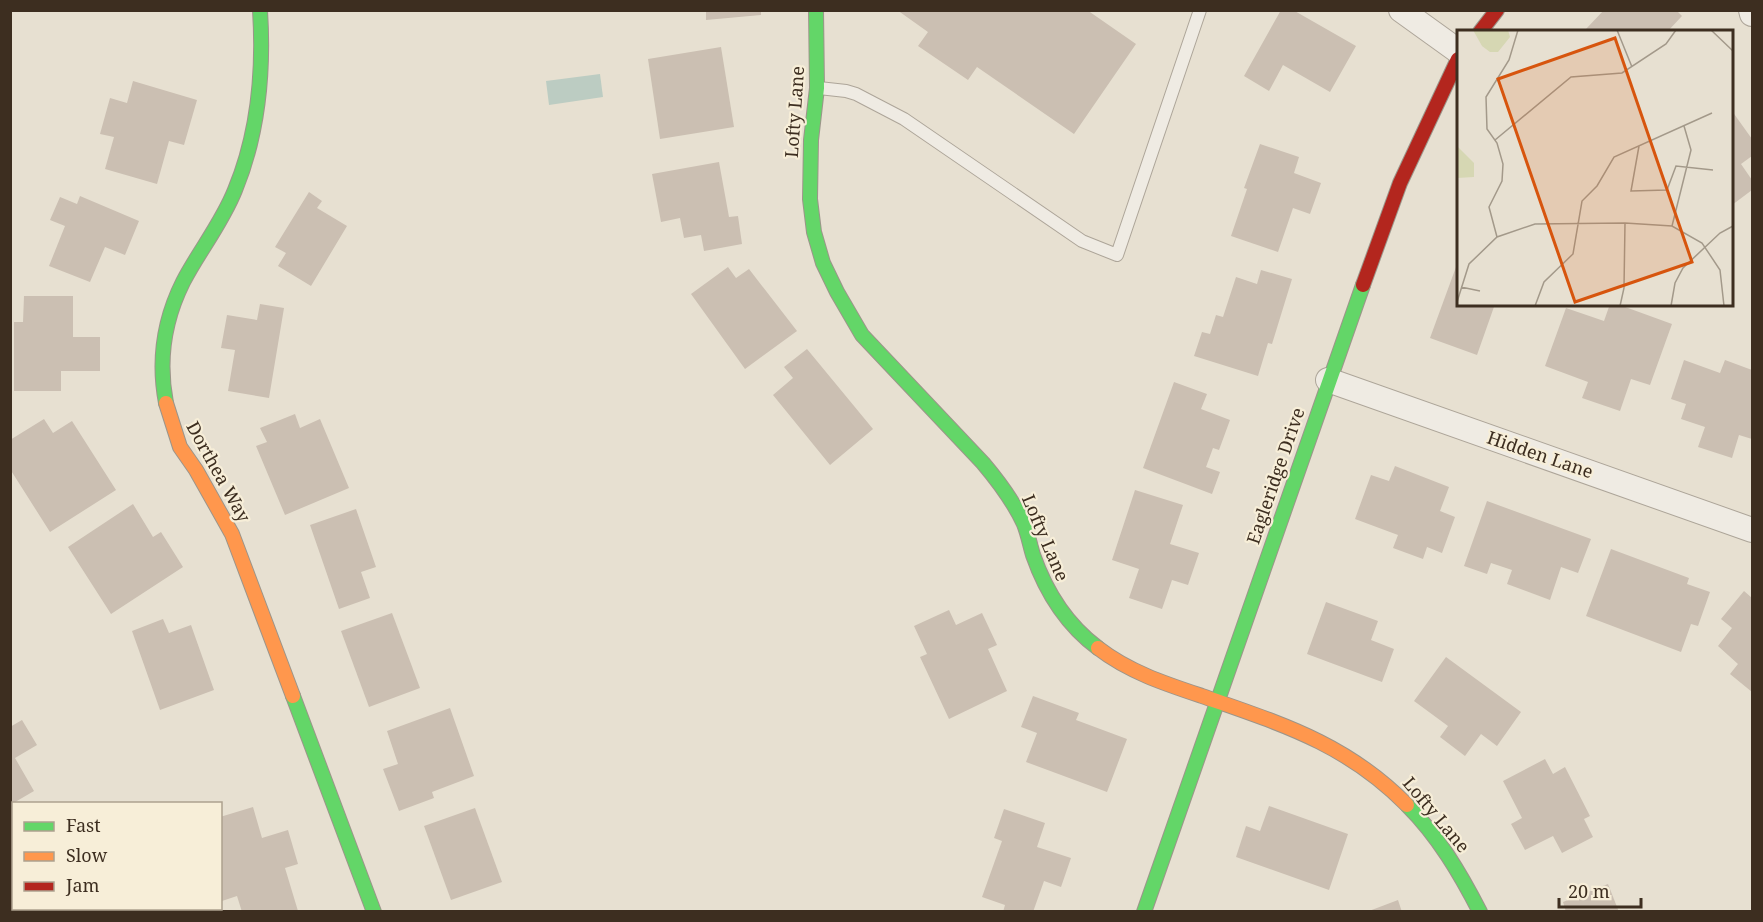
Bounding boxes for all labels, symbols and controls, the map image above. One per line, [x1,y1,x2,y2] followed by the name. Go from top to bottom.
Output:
[1457,30,1733,306] inset map
[779,65,809,159] street label: Lofty Lane
[1240,404,1310,547] street label: Eagleridge Drive
[181,417,257,527] street label: Dorthea Way
[1484,425,1597,483] street label: Hidden Lane
[1017,491,1075,585] street label: Lofty Lane
[1398,771,1476,857] street label: Lofty Lane
[12,802,222,910] legend
[66,813,101,837] text: Fast
[66,843,108,867] text: Slow
[1559,871,1642,909] scale bar
[65,873,100,897] text: Jam
[1568,879,1610,903] text: 20 m

